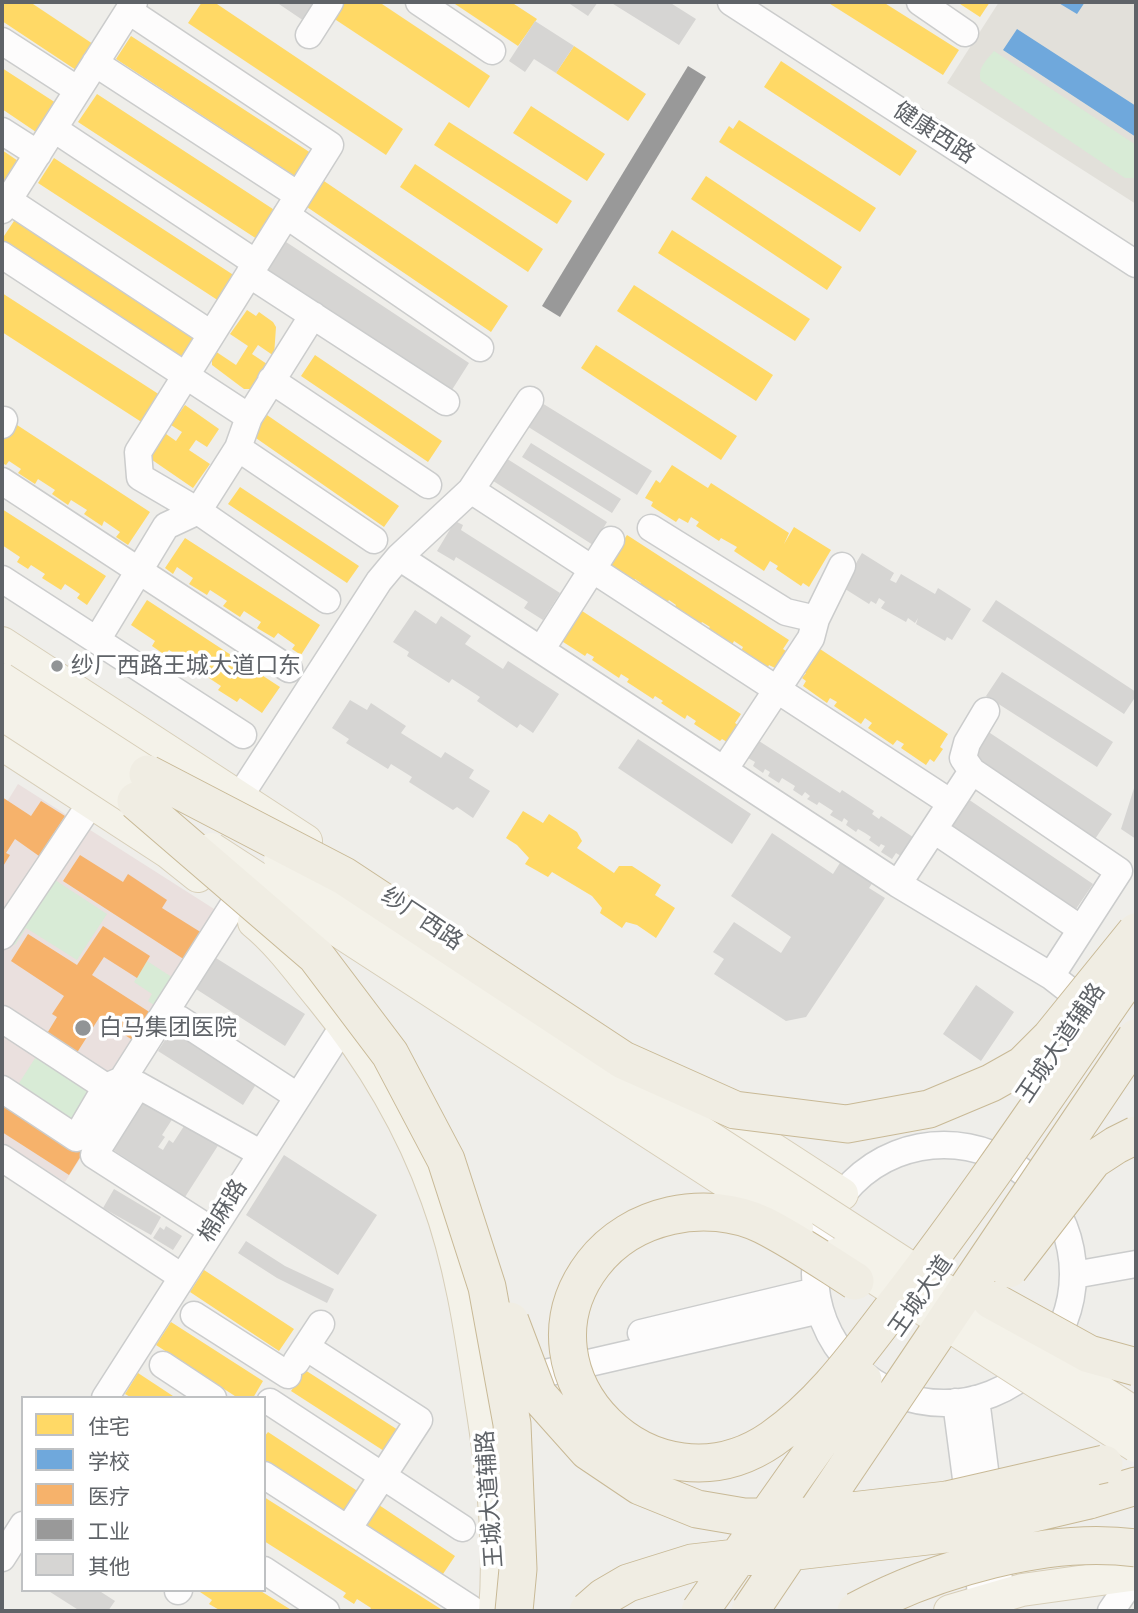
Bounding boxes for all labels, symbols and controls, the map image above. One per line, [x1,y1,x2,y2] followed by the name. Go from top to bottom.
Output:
[888,96,980,170] street label: 健康西路
[71,652,301,680] place label: 纱厂西路王城大道口东
[49,658,65,674] marker: 纱厂西路王城大道口东
[376,882,468,956] street label: 纱厂西路
[1011,978,1111,1108] street label: 王城大道辅路
[99,1014,237,1042] place label: 白马集团医院
[73,1018,93,1038] marker: 白马集团医院
[193,1174,253,1248] street label: 棉麻路
[883,1250,959,1342] street label: 王城大道
[21,1396,266,1592] legend
[88,1414,130,1439] text: 住宅
[471,1429,509,1569] street label: 王城大道辅路
[88,1449,130,1474] text: 学校
[88,1484,130,1509] text: 医疗
[88,1519,130,1544] text: 工业
[88,1554,130,1579] text: 其他

